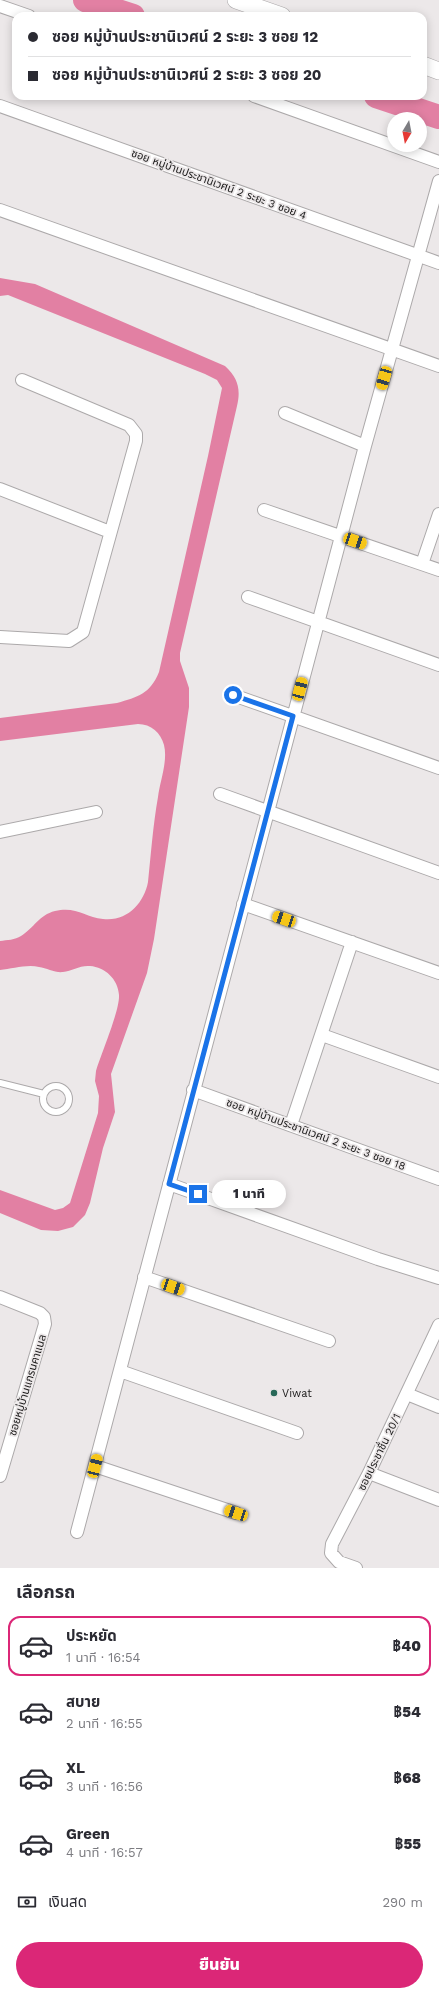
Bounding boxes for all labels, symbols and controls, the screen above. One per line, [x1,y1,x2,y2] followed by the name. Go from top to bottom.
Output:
[52,28,318,46] text: ซอย หมู่บ้านประชานิเวศน์ 2 ระยะ 3 ซอย 12
[52,66,322,84] text: ซอย หมู่บ้านประชานิเวศน์ 2 ระยะ 3 ซอย 20
[387,112,427,152] north arrow
[387,112,427,152] map controls
[129,147,309,222] street label: ซอย หมู่บ้านประชานิเวศน์ 2 ระยะ 3 ซอย 4
[375,365,393,391] car
[342,531,368,551] car
[291,676,309,702] car
[224,686,242,704] route start
[271,909,297,929] car
[224,1096,407,1173] street label: ซอย หมู่บ้านประชานิเวศน์ 2 ระยะ 3 ซอย 18
[212,1180,286,1208] callout: 1 นาที
[189,1185,207,1203] route end
[233,1186,265,1201] text: 1 นาที
[160,1277,186,1297] car
[6,1333,49,1437] street label: ซอยหมู่บ้านแกรนคาแนล
[282,1387,312,1400] place label: Viwat
[269,1388,279,1398] marker: Viwat
[353,1411,404,1493] street label: ซอยประชาชื่น 20/1
[86,1453,104,1479] car
[223,1504,249,1522] car
[16,1581,75,1602] text: เลือกรถ
[66,1627,117,1645] text: ประหยัด
[18,1628,54,1664] icon: car
[393,1637,421,1655] text: ฿40
[66,1650,141,1665] text: 1 นาที · 16:54
[66,1693,100,1711] text: สบาย
[18,1694,54,1730] icon: car
[394,1703,421,1721] text: ฿54
[66,1716,143,1731] text: 2 นาที · 16:55
[66,1759,85,1777] text: XL
[18,1760,54,1796] icon: car
[394,1769,421,1787] text: ฿68
[66,1779,143,1794] text: 3 นาที · 16:56
[66,1825,110,1843] text: Green
[18,1826,54,1862] icon: car
[395,1835,421,1853] text: ฿55
[66,1845,143,1860] text: 4 นาที · 16:57
[16,1891,38,1913] icon: cash
[48,1893,87,1911] text: เงินสด
[382,1895,423,1910] text: 290 m
[16,1942,423,1988] button: ยืนยัน

